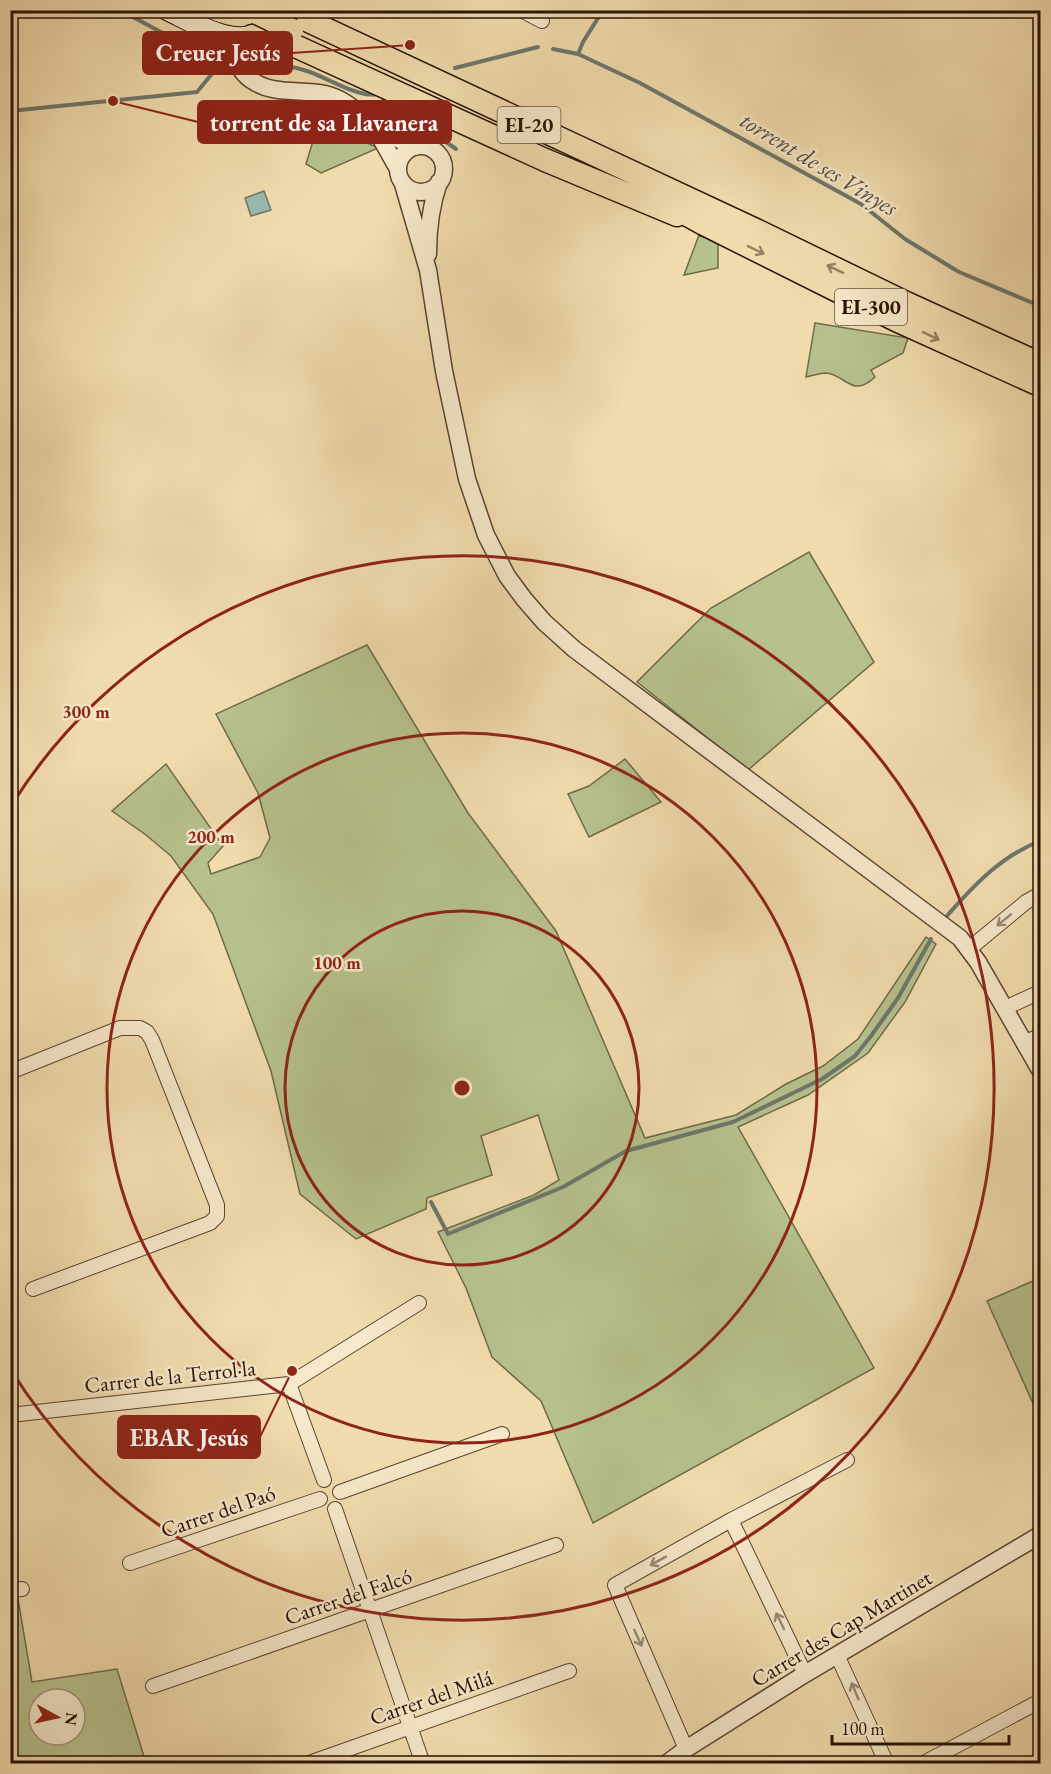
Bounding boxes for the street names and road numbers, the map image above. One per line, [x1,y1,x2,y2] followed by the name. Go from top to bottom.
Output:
[498,107,560,143] road number: EI-20
[835,289,907,325] road number: EI-300
[83,1353,257,1400] street label: Carrer de la Terrol·la
[157,1478,279,1545] street label: Carrer del Paó
[281,1561,416,1632] street label: Carrer del Falcó
[746,1563,937,1694] street label: Carrer des Cap Martinet
[366,1663,497,1732] street label: Carrer del Milá

